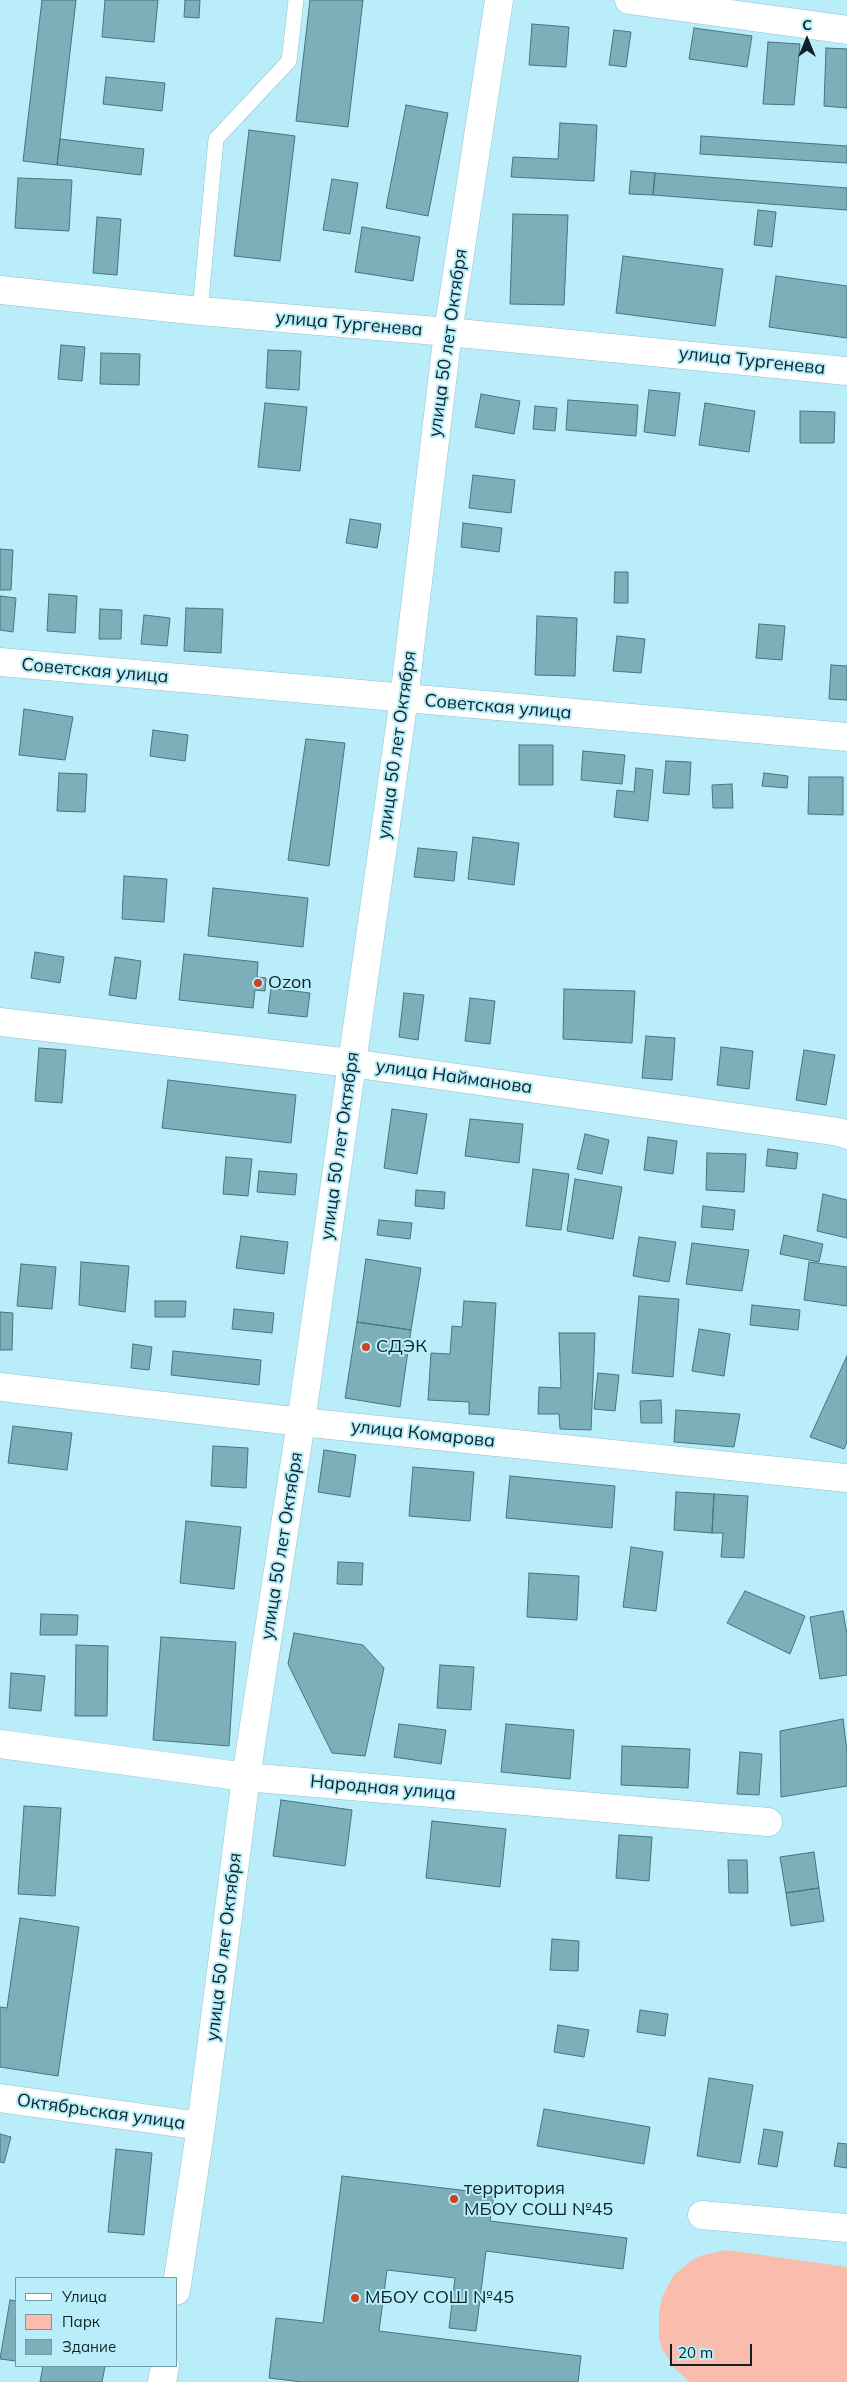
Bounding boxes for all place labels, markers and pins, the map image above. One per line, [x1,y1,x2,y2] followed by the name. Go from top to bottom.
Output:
[268,972,312,994] place label: Ozon
[252,977,264,989] marker: Ozon
[376,1336,427,1358] place label: СДЭК
[360,1341,372,1353] marker: СДЭК
[464,2178,613,2220] place label: территория МБОУ СОШ №45
[448,2193,460,2205] marker: территория МБОУ СОШ №45
[365,2287,514,2309] place label: МБОУ СОШ №45
[349,2292,361,2304] marker: МБОУ СОШ №45

